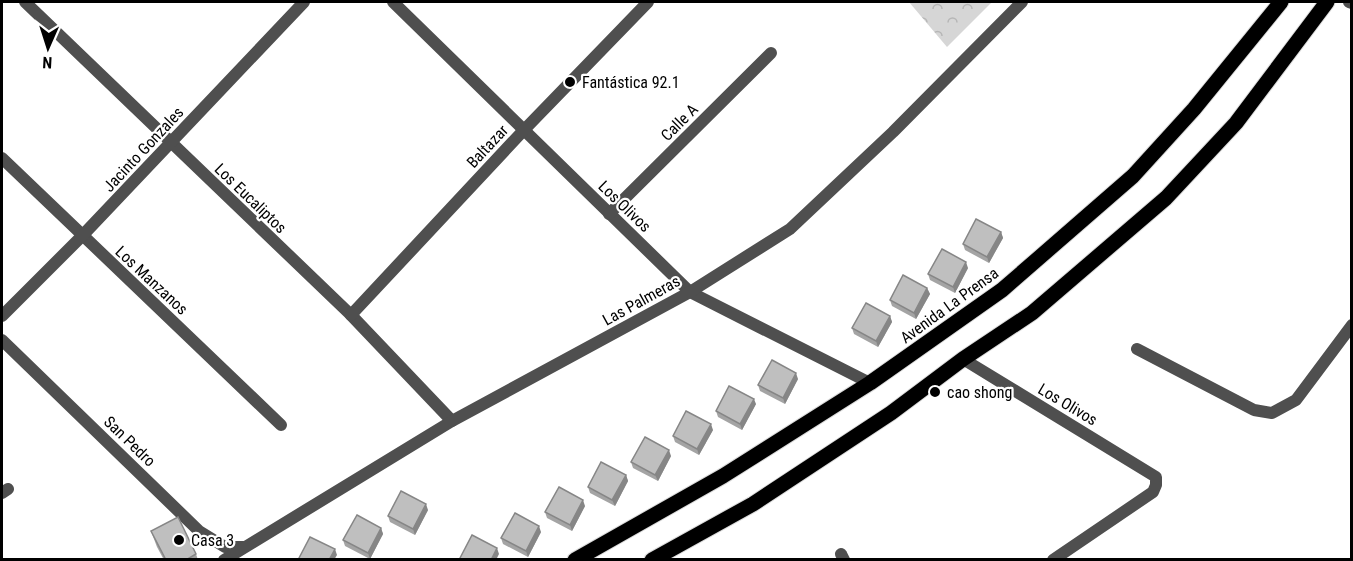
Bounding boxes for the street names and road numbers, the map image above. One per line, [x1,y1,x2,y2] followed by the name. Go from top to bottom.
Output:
[657,100,702,145] street label: Calle A
[99,103,187,196] street label: Jacinto Gonzales
[463,121,512,172] street label: Baltazar
[211,159,290,237] street label: Los Eucaliptos
[594,177,655,236] street label: Los Olivos
[112,242,192,319] street label: Los Manzanos
[897,263,1002,347] street label: Avenida La Prensa
[599,271,683,329] street label: Las Palmeras
[1035,379,1101,429] street label: Los Olivos
[100,412,159,471] street label: San Pedro

